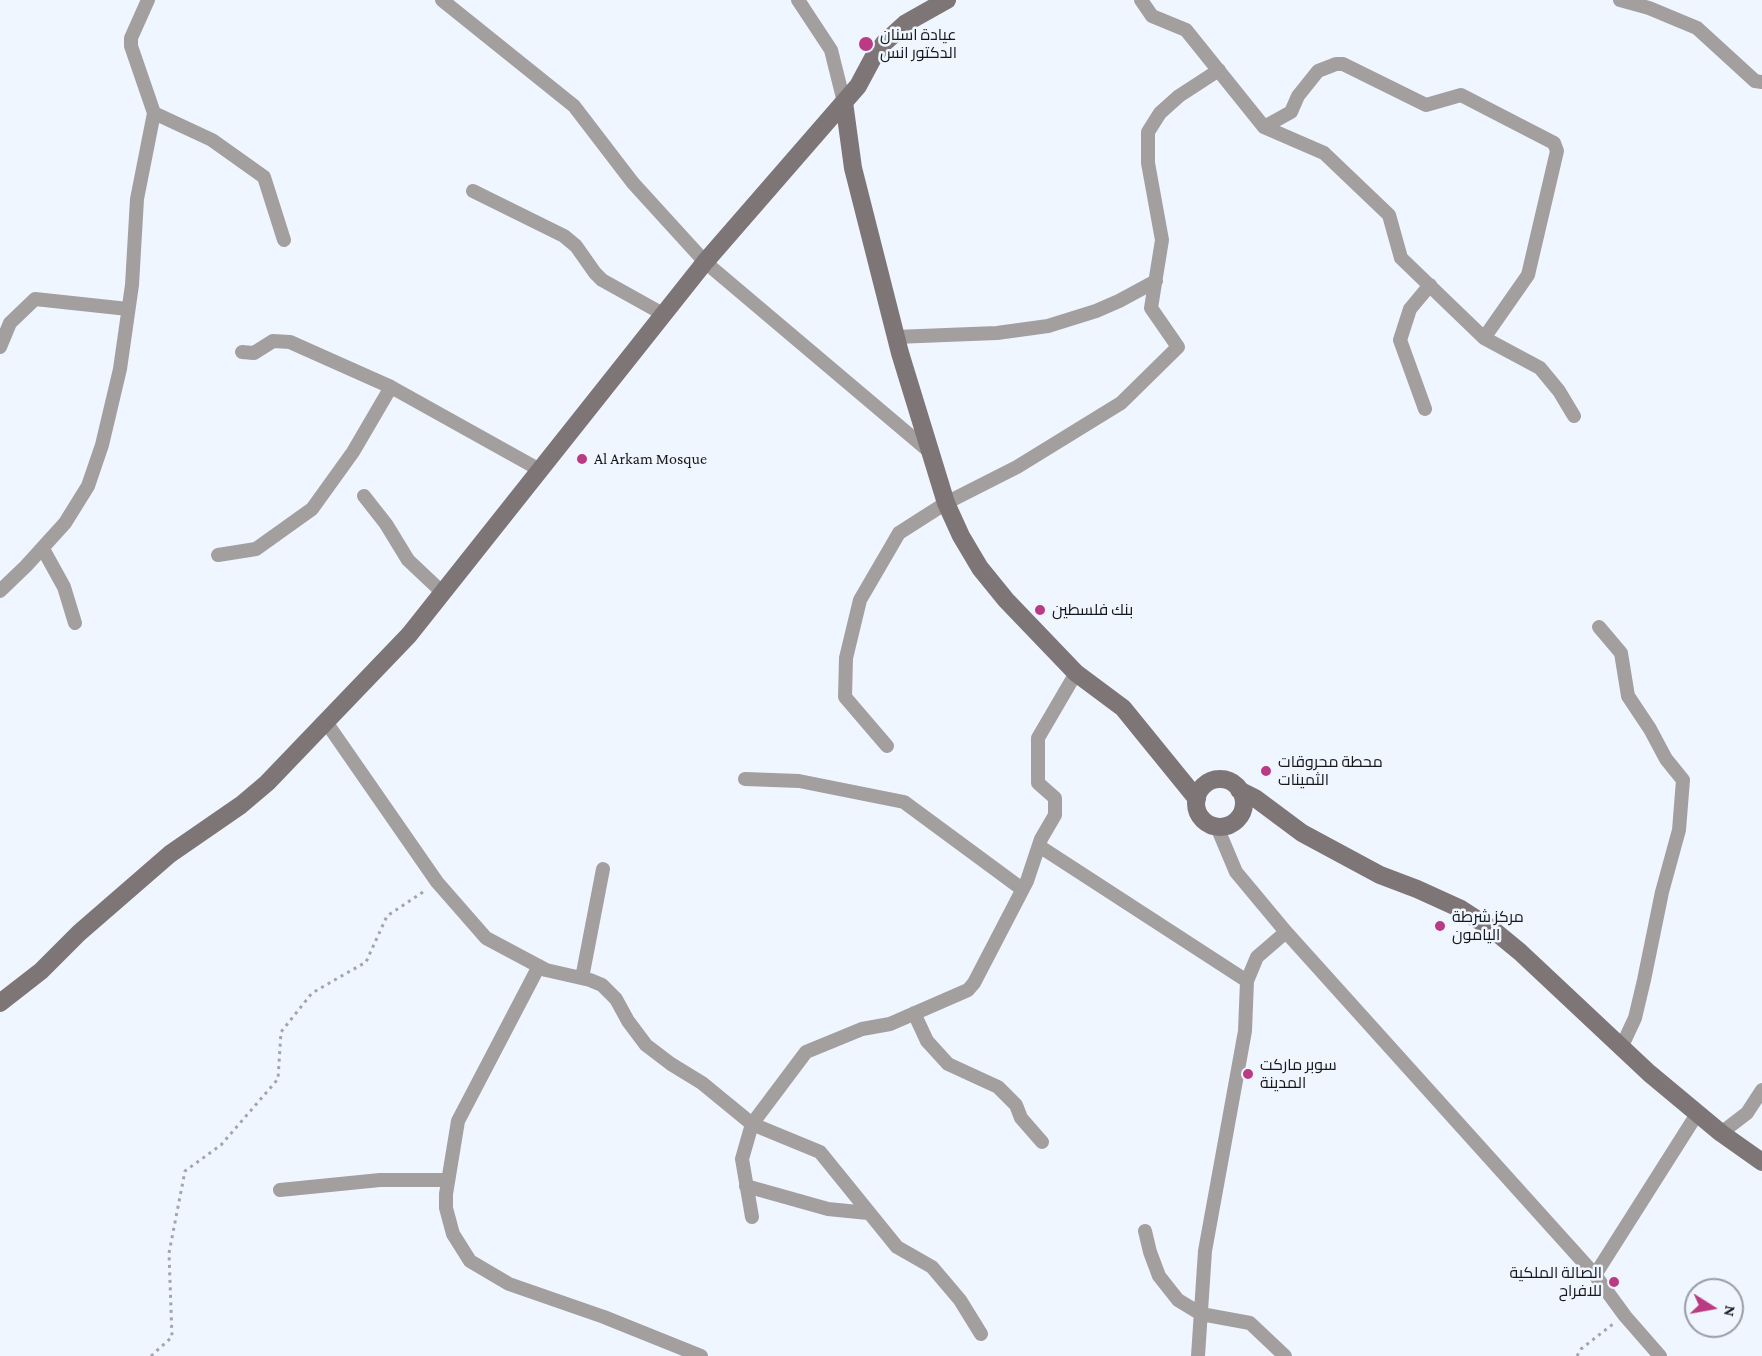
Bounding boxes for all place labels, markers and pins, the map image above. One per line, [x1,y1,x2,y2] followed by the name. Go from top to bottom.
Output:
[880,25,957,63] place label: عيادة اسنان الدكتور انس
[857,35,875,53] marker: عيادة اسنان الدكتور انس
[594,449,707,469] place label: Al Arkam Mosque
[575,452,589,466] marker: Al Arkam Mosque
[1052,600,1133,620] place label: بنك فلسطين
[1033,603,1047,617] marker: بنك فلسطين
[1278,752,1383,790] place label: محطة محروقات الثمينات
[1259,764,1273,778] marker: محطة محروقات الثمينات
[1452,907,1524,945] place label: مركز شرطة اليامون
[1433,919,1447,933] marker: مركز شرطة اليامون
[1260,1055,1337,1093] place label: سوبر ماركت المدينة
[1241,1067,1255,1081] marker: سوبر ماركت المدينة
[1509,1263,1602,1301] place label: الصالة الملكية للافراح
[1607,1275,1621,1289] marker: الصالة الملكية للافراح

